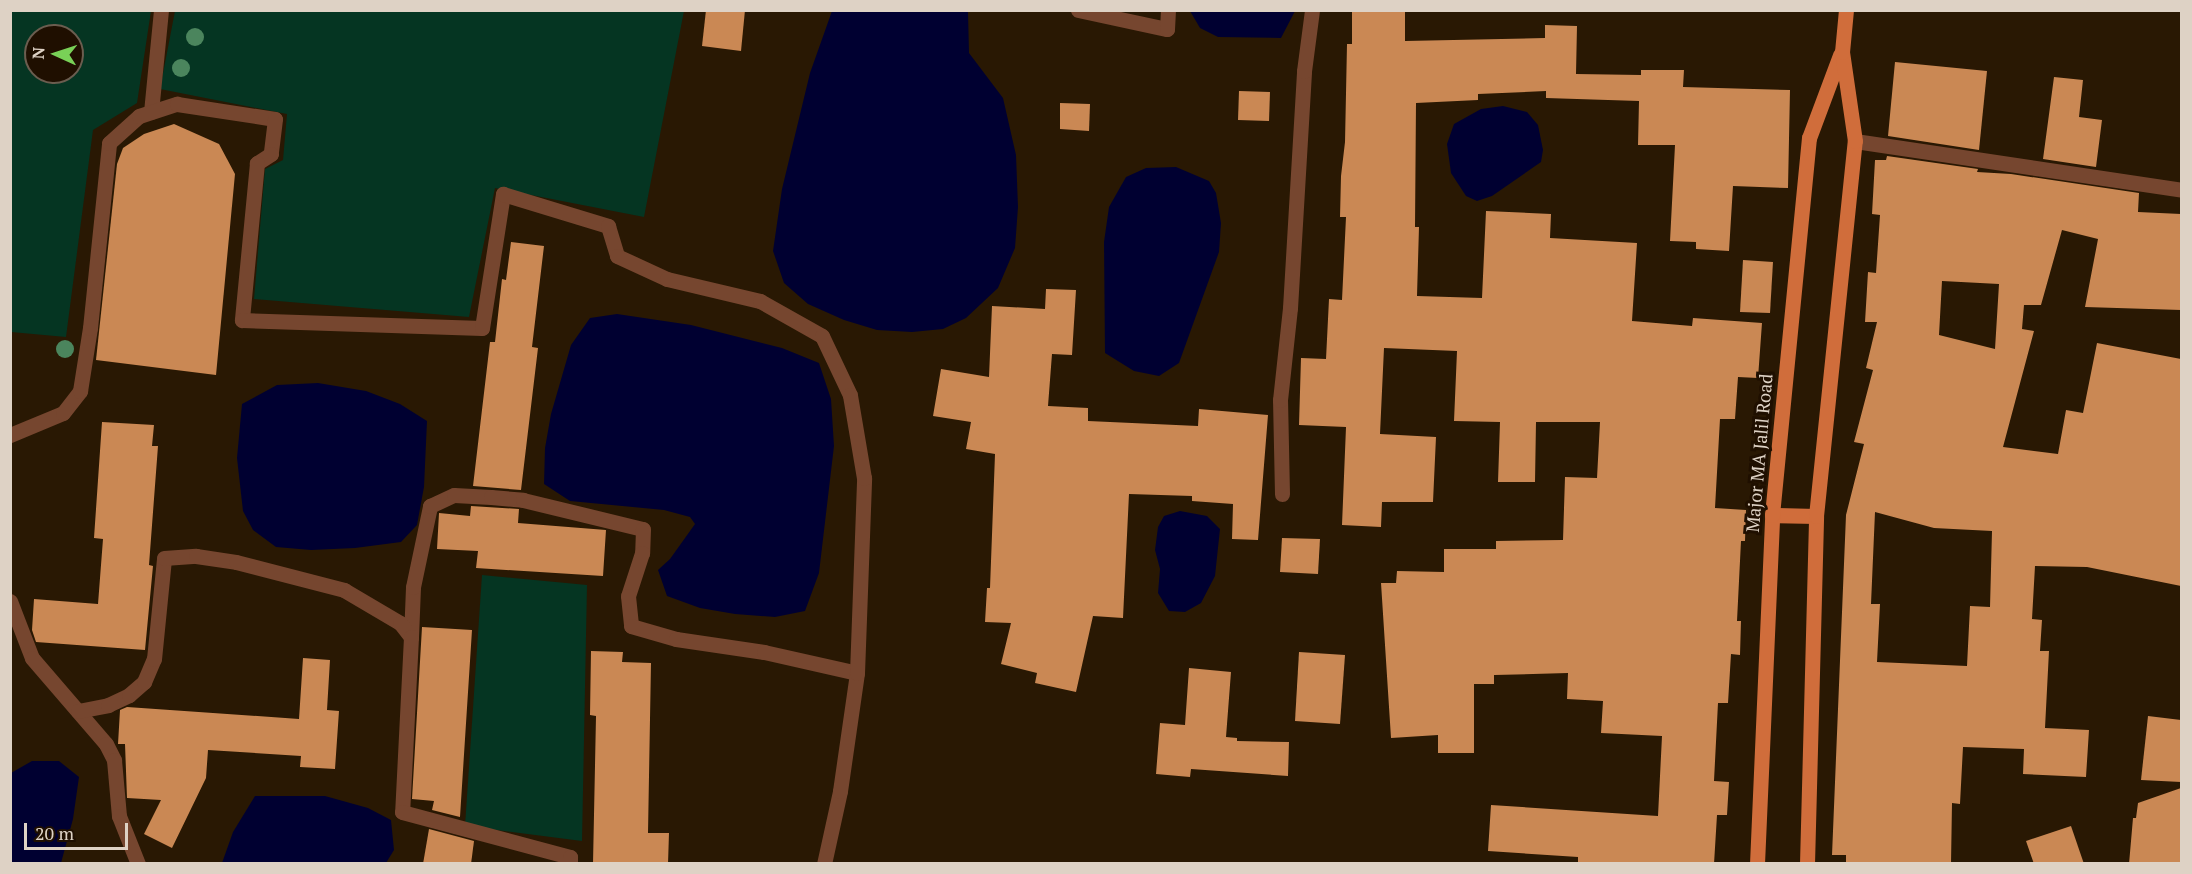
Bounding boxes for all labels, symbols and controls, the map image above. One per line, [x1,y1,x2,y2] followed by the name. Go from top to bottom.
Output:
[24,24,84,84] north arrow
[27,47,49,60] text: N
[1741,373,1777,533] street label: Major MA Jalil Road
[27,811,130,849] scale bar
[35,821,74,845] text: 20 m

